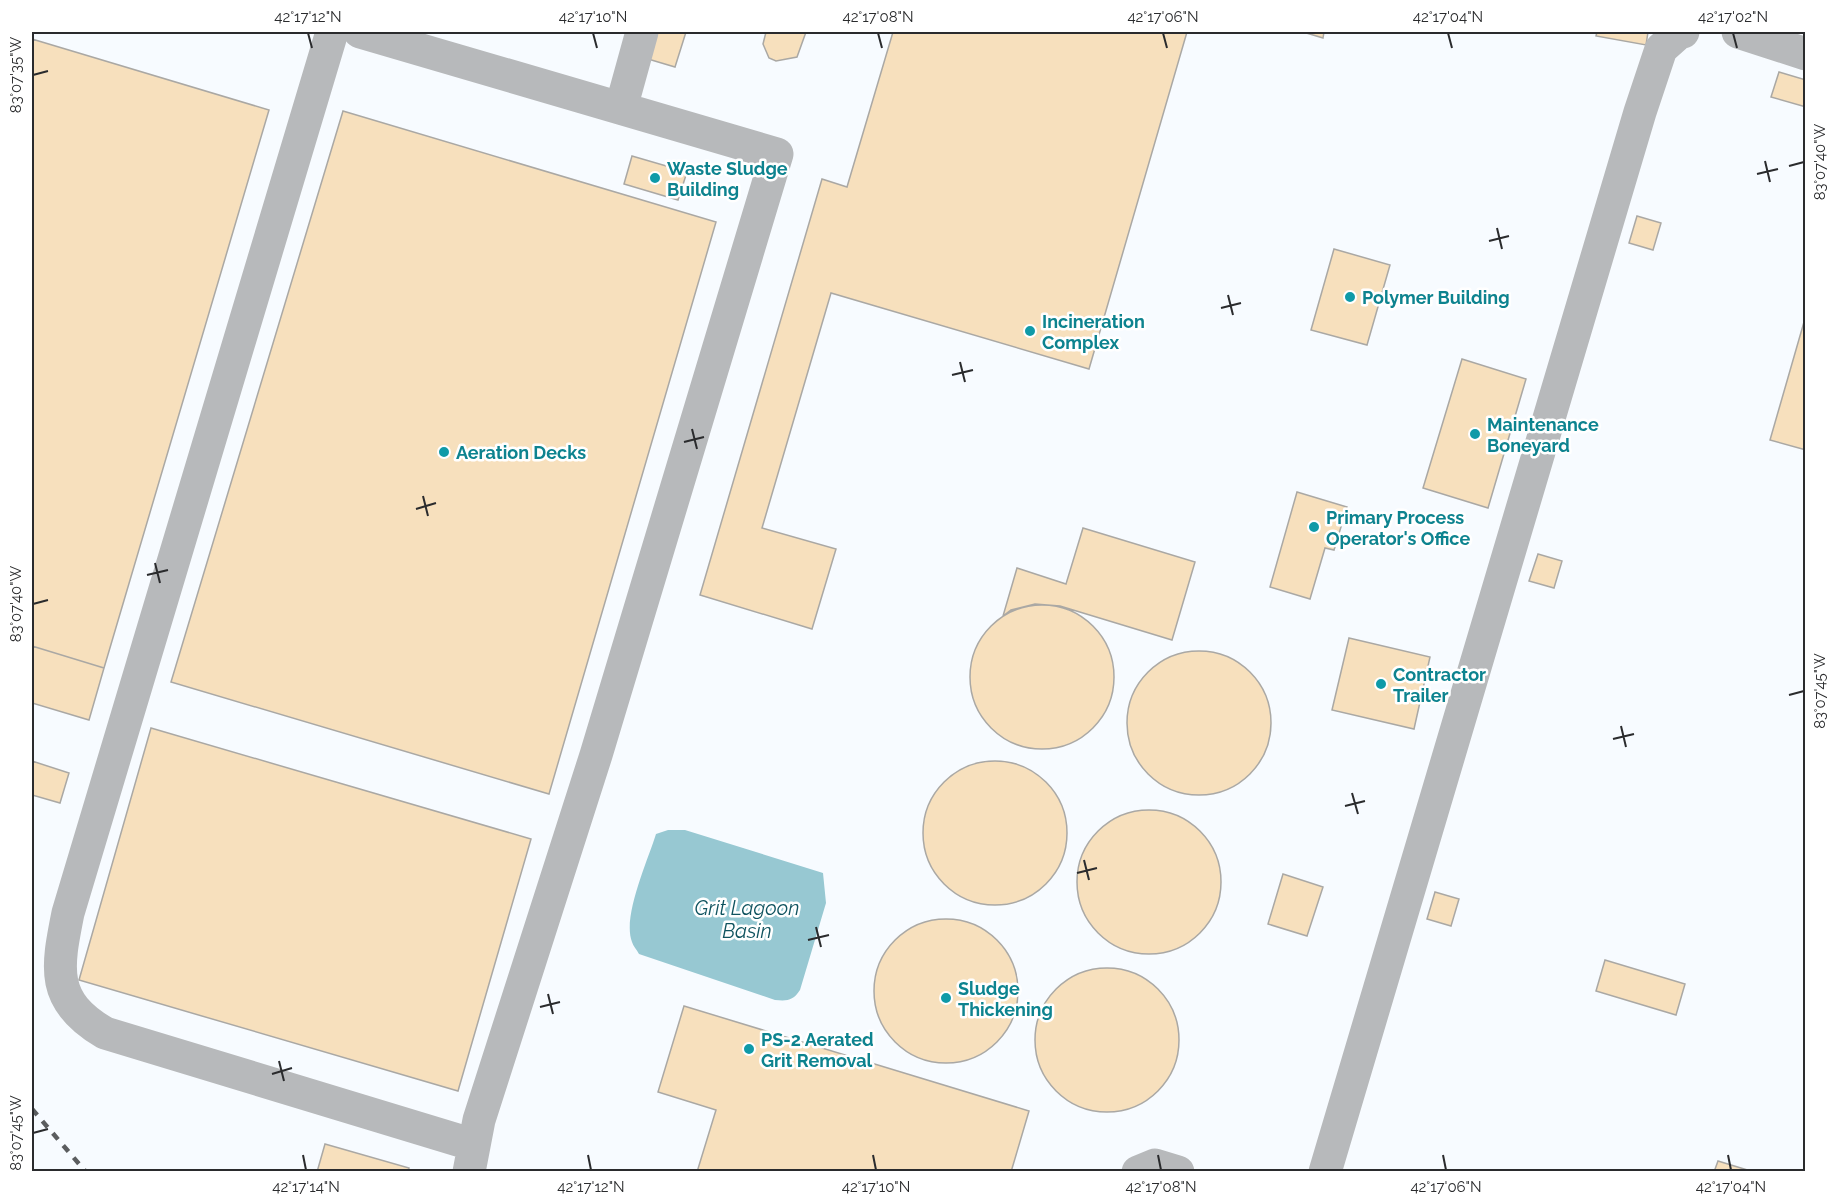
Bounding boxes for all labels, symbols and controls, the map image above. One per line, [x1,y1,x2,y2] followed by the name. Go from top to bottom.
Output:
[274,8,342,26] text: 42°17'12"N
[559,8,627,26] text: 42°17'10"N
[842,8,914,26] text: 42°17'08"N
[1127,8,1199,26] text: 42°17'06"N
[1413,8,1483,26] text: 42°17'04"N
[1698,8,1768,26] text: 42°17'02"N
[7,36,25,113] text: 83°07'35"W
[1811,123,1829,200] text: 83°07'40"W
[667,158,788,200] place label: Waste Sludge Building
[648,171,662,185] marker: Waste Sludge Building
[1362,287,1510,308] place label: Polymer Building
[1343,290,1357,304] marker: Polymer Building
[1042,311,1145,353] place label: Incineration Complex
[1023,324,1037,338] marker: Incineration Complex
[1487,414,1599,456] place label: Maintenance Boneyard
[1468,427,1482,441] marker: Maintenance Boneyard
[456,442,586,463] place label: Aeration Decks
[437,445,451,459] marker: Aeration Decks
[1326,507,1470,549] place label: Primary Process Operator's Office
[1307,520,1321,534] marker: Primary Process Operator's Office
[7,565,25,642] text: 83°07'40"W
[1811,653,1829,729] text: 83°07'45"W
[1393,664,1486,706] place label: Contractor Trailer
[1374,677,1388,691] marker: Contractor Trailer
[695,896,799,943] water label: Grit Lagoon Basin
[958,978,1053,1020] place label: Sludge Thickening
[939,991,953,1005] marker: Sludge Thickening
[761,1029,874,1071] place label: PS-2 Aerated Grit Removal
[742,1042,756,1056] marker: PS-2 Aerated Grit Removal
[7,1095,25,1171] text: 83°07'45"W
[272,1178,340,1196] text: 42°17'14"N
[557,1178,625,1196] text: 42°17'12"N
[842,1178,910,1196] text: 42°17'10"N
[1125,1178,1197,1196] text: 42°17'08"N
[1410,1178,1482,1196] text: 42°17'06"N
[1696,1178,1766,1196] text: 42°17'04"N

